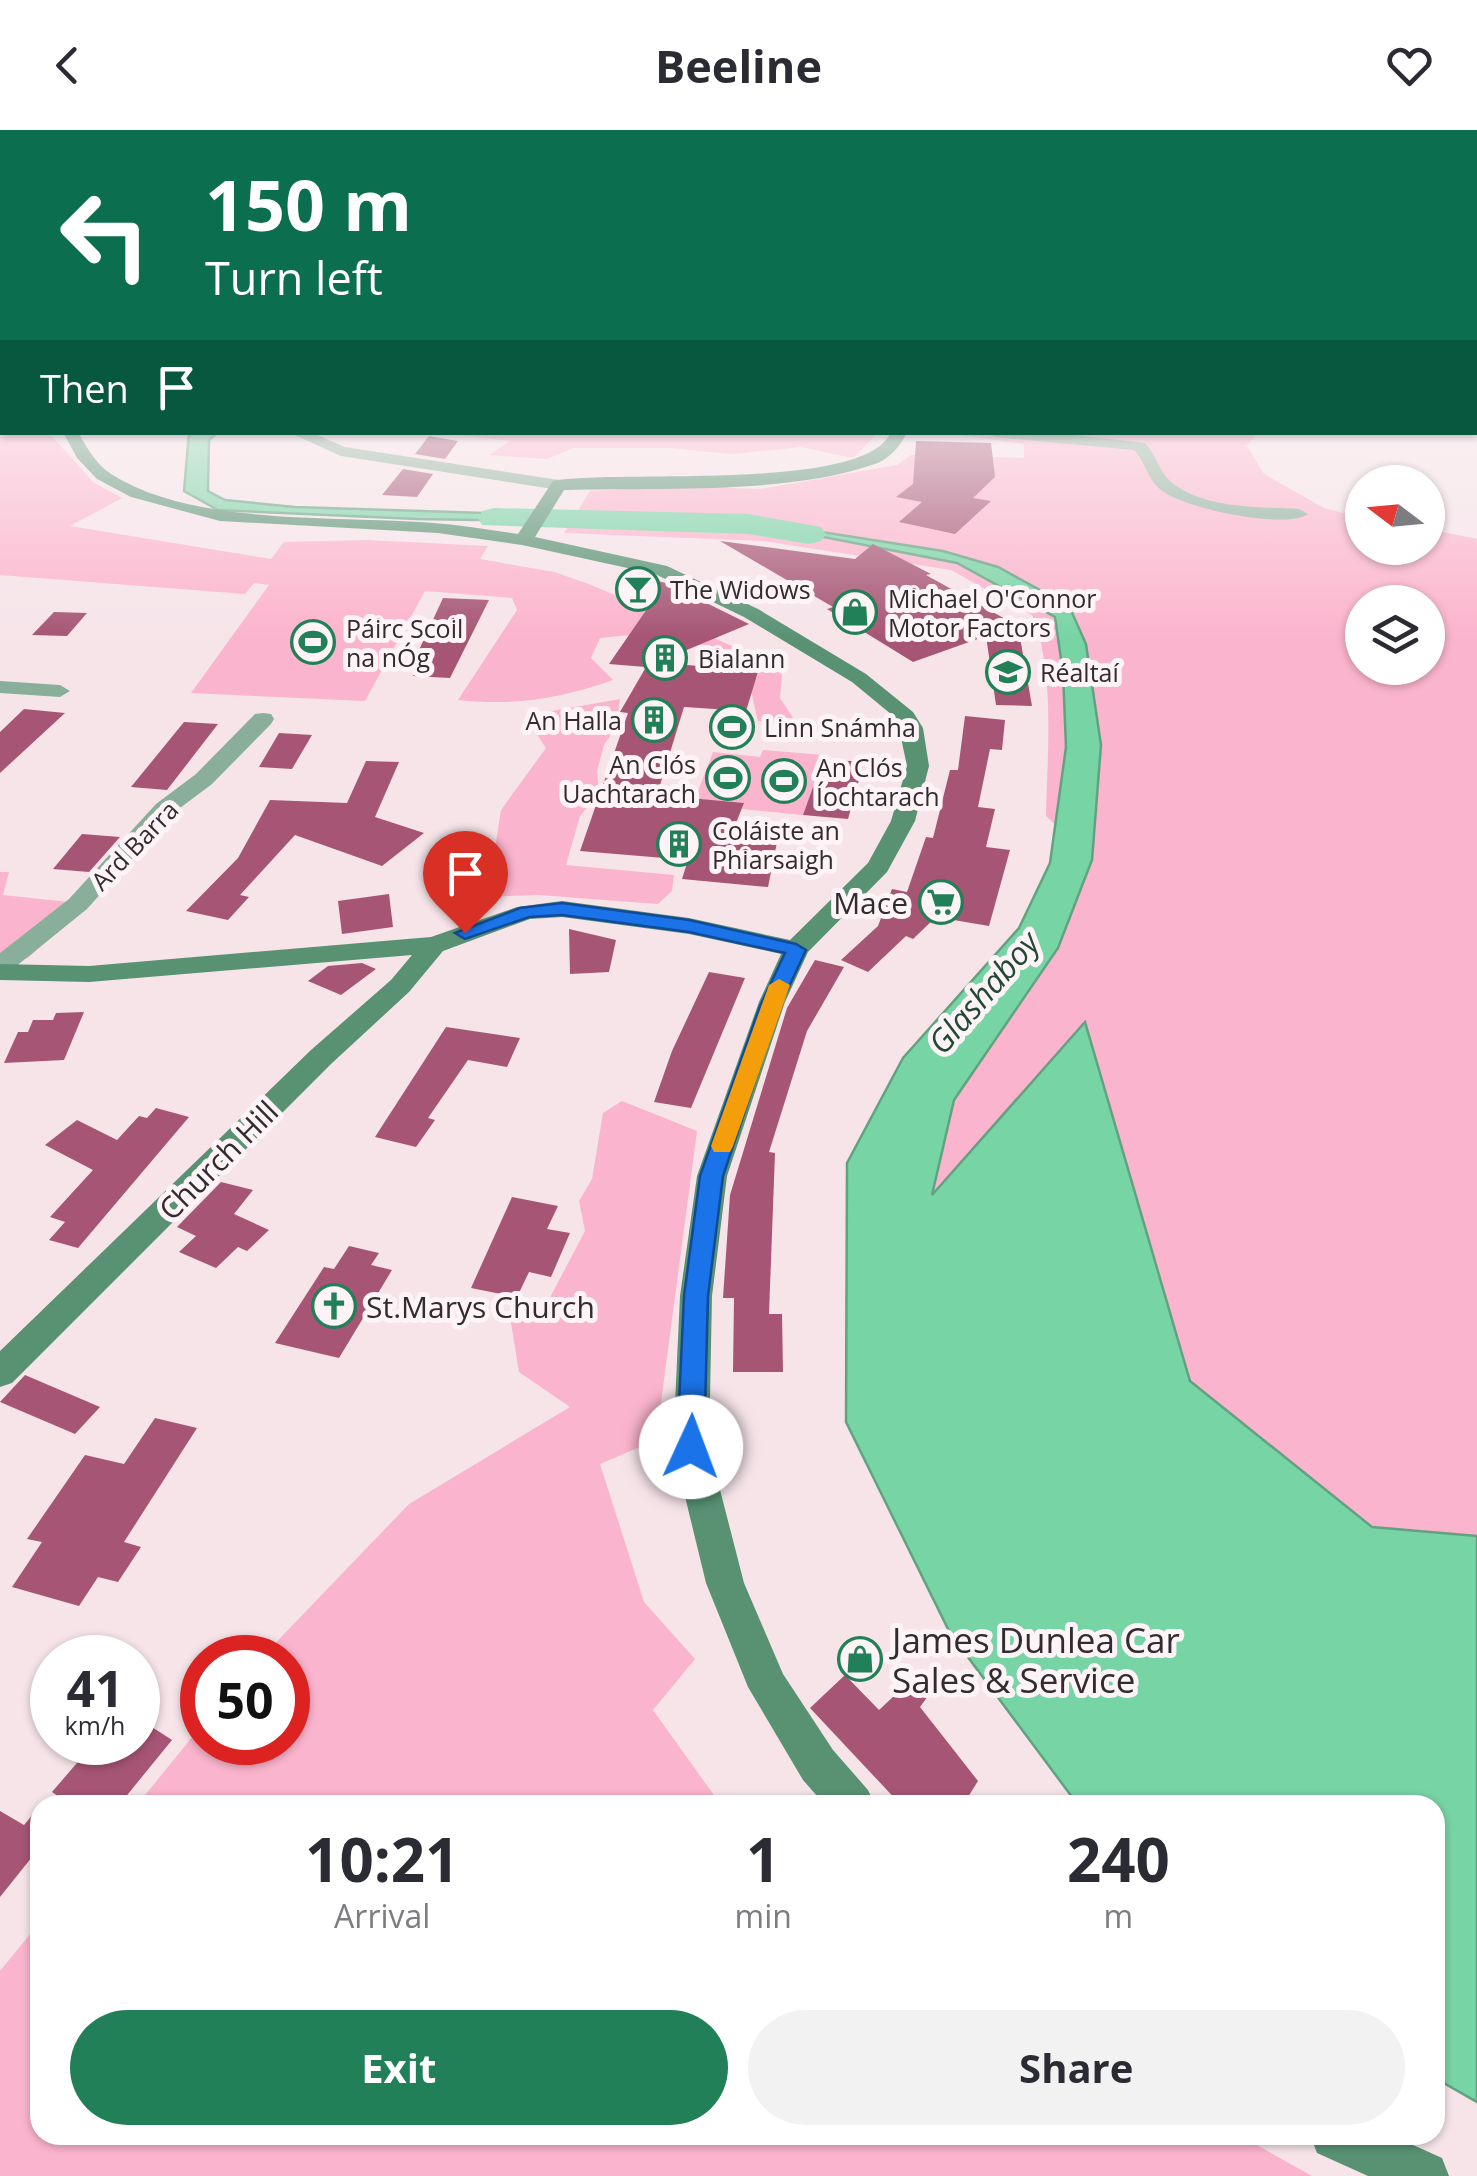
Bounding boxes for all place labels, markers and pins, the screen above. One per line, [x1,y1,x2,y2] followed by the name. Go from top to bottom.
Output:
[615,566,661,612] bar icon: The Widows
[670,572,811,606] place label: The Widows
[888,581,1096,644] place label: Michael O'Connor Motor Factors
[832,589,878,635] shop icon: Michael O'Connor Motor Factors
[346,611,463,674] place label: Páirc Scoil na nÓg
[290,619,336,665] sports icon: Páirc Scoil na nÓg
[642,635,688,681] building icon: Bialann
[698,641,785,675] place label: Bialann
[985,649,1031,695] school or university icon: Réaltaí
[1040,655,1119,689] place label: Réaltaí
[631,697,677,743] building icon: An Halla
[526,703,622,737] place label: An Halla
[709,704,755,750] sports icon: Linn Snámha
[764,710,916,744] place label: Linn Snámha
[562,747,696,810] place label: An Clós Uachtarach
[816,750,940,813] place label: An Clós Íochtarach
[705,755,751,801] sports icon: An Clós Uachtarach
[761,758,807,804] sports icon: An Clós Íochtarach
[712,813,840,876] place label: Coláiste an Phiarsaigh
[656,821,702,867] building icon: Coláiste an Phiarsaigh
[423,831,508,934] pin
[918,879,964,925] supermarket icon: Mace
[833,882,908,923] place label: Mace
[311,1283,357,1329] church icon: St.Marys Church
[366,1286,595,1327] place label: St.Marys Church
[889,1616,1180,1703] place label: James Dunlea Car Sales & Service
[837,1636,883,1682] shop icon: James Dunlea Car Sales & Service

